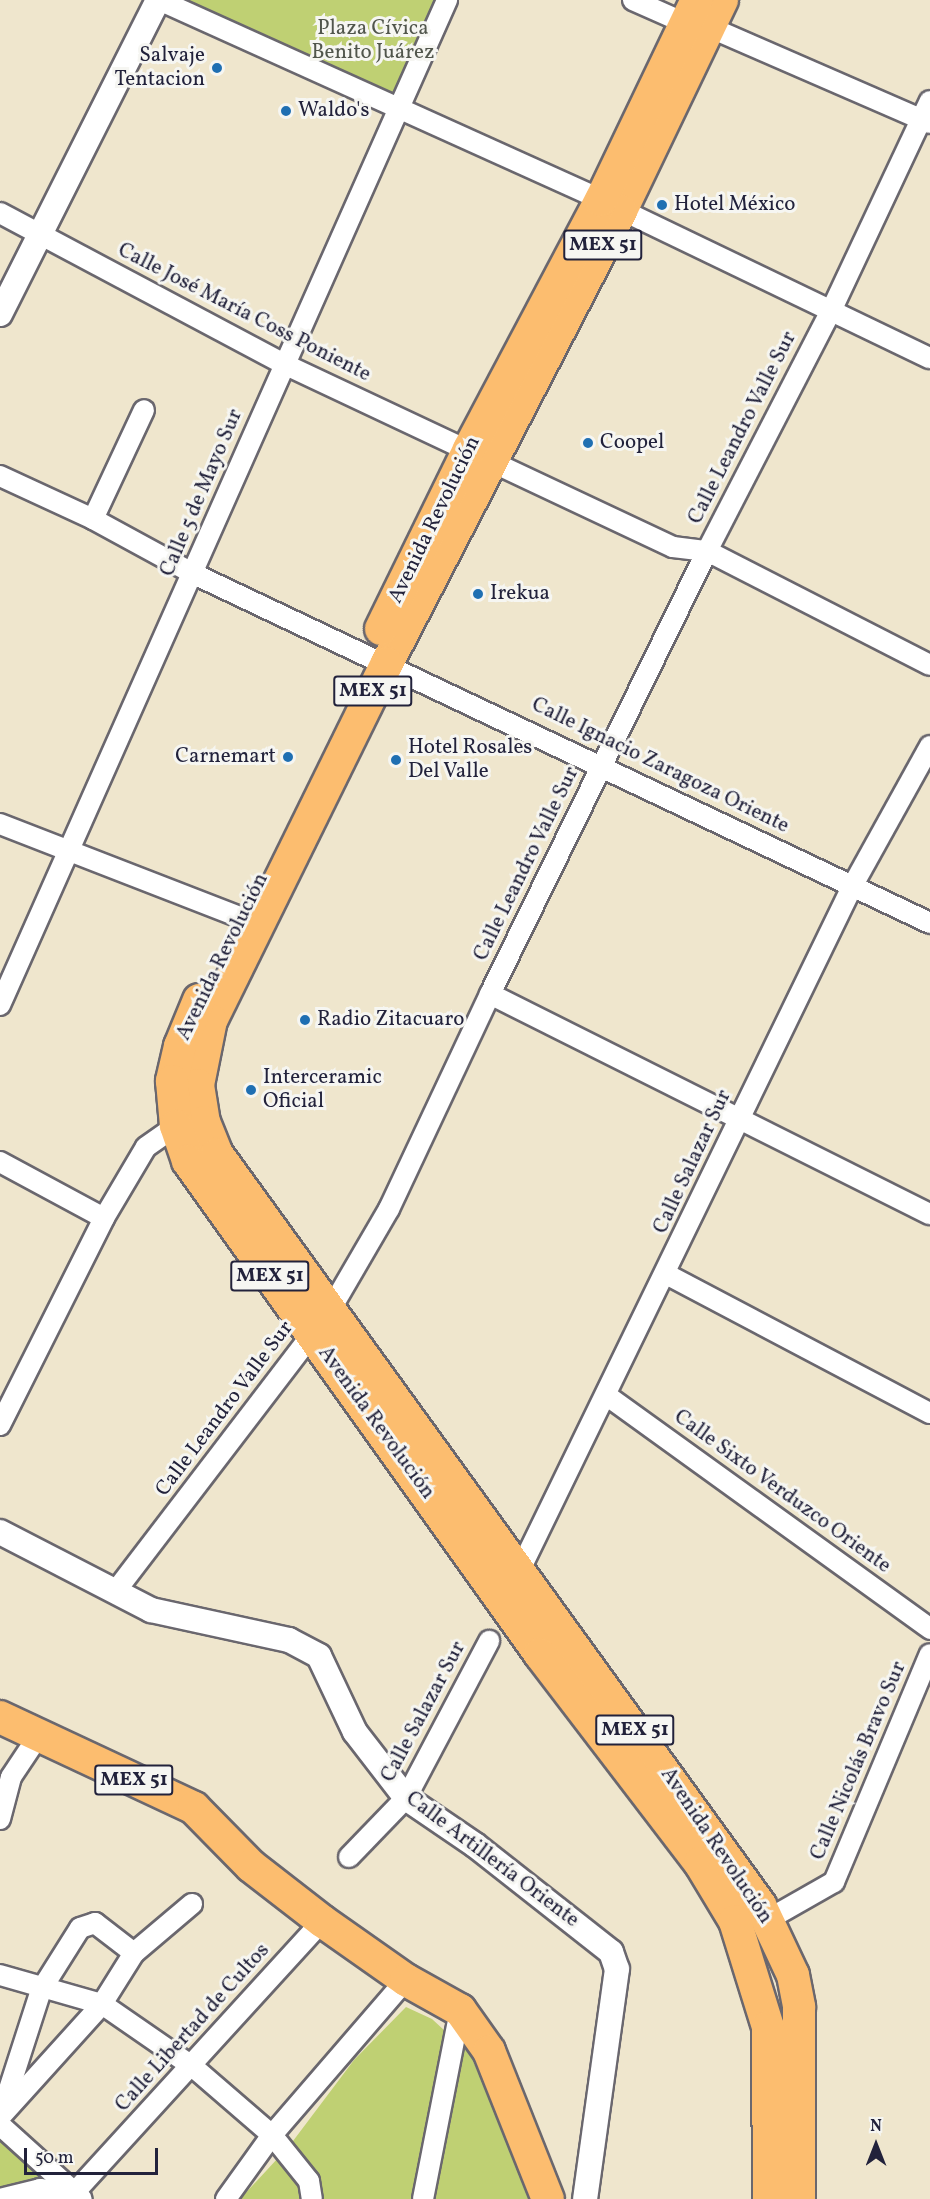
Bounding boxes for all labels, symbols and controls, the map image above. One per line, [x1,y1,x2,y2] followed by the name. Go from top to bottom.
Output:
[312,16,434,66] park label: Plaza Cívica Benito Juárez
[114,43,205,93] place label: Salvaje Tentacion
[210,61,224,75] marker: Salvaje Tentacion
[298,98,369,124] place label: Waldo's
[279,104,293,118] marker: Waldo's
[674,192,795,218] place label: Hotel México
[655,198,669,212] marker: Hotel México
[562,228,644,262] road number: MEX 51
[113,238,375,388] street label: Calle José María Coss Poniente
[683,327,803,529] street label: Calle Leandro Valle Sur
[155,406,249,580] street label: Calle 5 de Mayo Sur
[600,430,664,456] place label: Coopel
[384,432,486,608] street label: Avenida Revolución
[581,436,595,450] marker: Coopel
[490,581,550,607] place label: Irekua
[471,587,485,601] marker: Irekua
[332,674,413,708] road number: MEX 51
[527,693,793,839] street label: Calle Ignacio Zaragoza Oriente
[408,735,532,785] place label: Hotel Rosales Del Valle
[175,744,276,770] place label: Carnemart
[281,750,295,764] marker: Carnemart
[389,753,403,767] marker: Hotel Rosales Del Valle
[469,763,585,965] street label: Calle Leandro Valle Sur
[172,869,274,1045] street label: Avenida Revolución
[317,1007,464,1033] place label: Radio Zitacuaro
[298,1013,312,1027] marker: Radio Zitacuaro
[263,1065,382,1115] place label: Interceramic Oficial
[244,1083,258,1097] marker: Interceramic Oficial
[649,1086,737,1238] street label: Calle Salazar Sur
[230,1259,310,1293] road number: MEX 51
[151,1316,299,1502] street label: Calle Leandro Valle Sur
[312,1342,440,1504] street label: Avenida Revolución
[668,1405,896,1579] street label: Calle Sixto Verduzco Oriente
[376,1637,472,1787] street label: Calle Salazar Sur
[806,1658,912,1864] street label: Calle Nicolás Bravo Sur
[594,1713,676,1747] road number: MEX 51
[94,1763,174,1797] road number: MEX 51
[654,1763,778,1929] street label: Avenida Revolución
[400,1787,584,1933] street label: Calle Artillería Oriente
[111,1938,275,2118] street label: Calle Libertad de Cultos
[846,2115,906,2175] north arrow
[870,2116,882,2138] text: N
[27,2136,160,2174] scale bar
[35,2146,74,2171] text: 50 m

